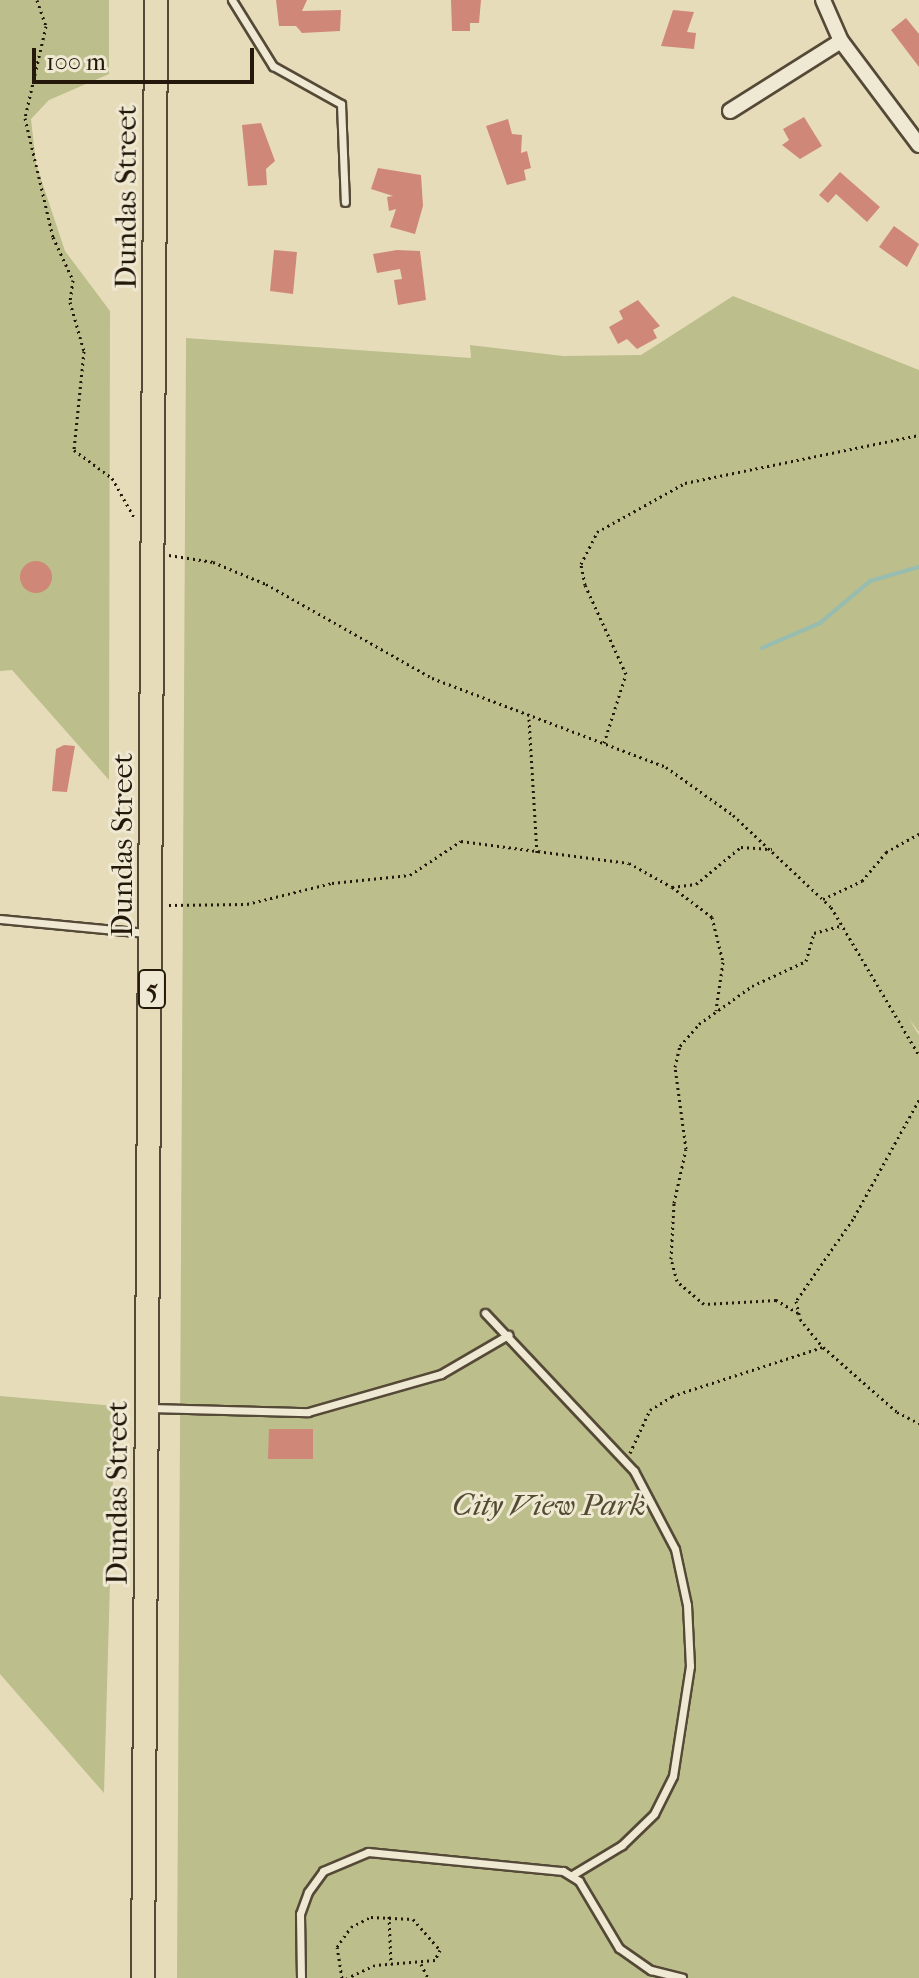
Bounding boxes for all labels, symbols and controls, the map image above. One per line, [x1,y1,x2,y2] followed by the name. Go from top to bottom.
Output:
[36,32,258,82] scale bar
[46,48,106,76] text: 100 m
[109,105,145,289] street label: Dundas Street
[105,753,141,937] street label: Dundas Street
[136,965,168,1013] road number: 5
[100,1401,136,1585] street label: Dundas Street
[452,1488,646,1524] park label: City View Park

